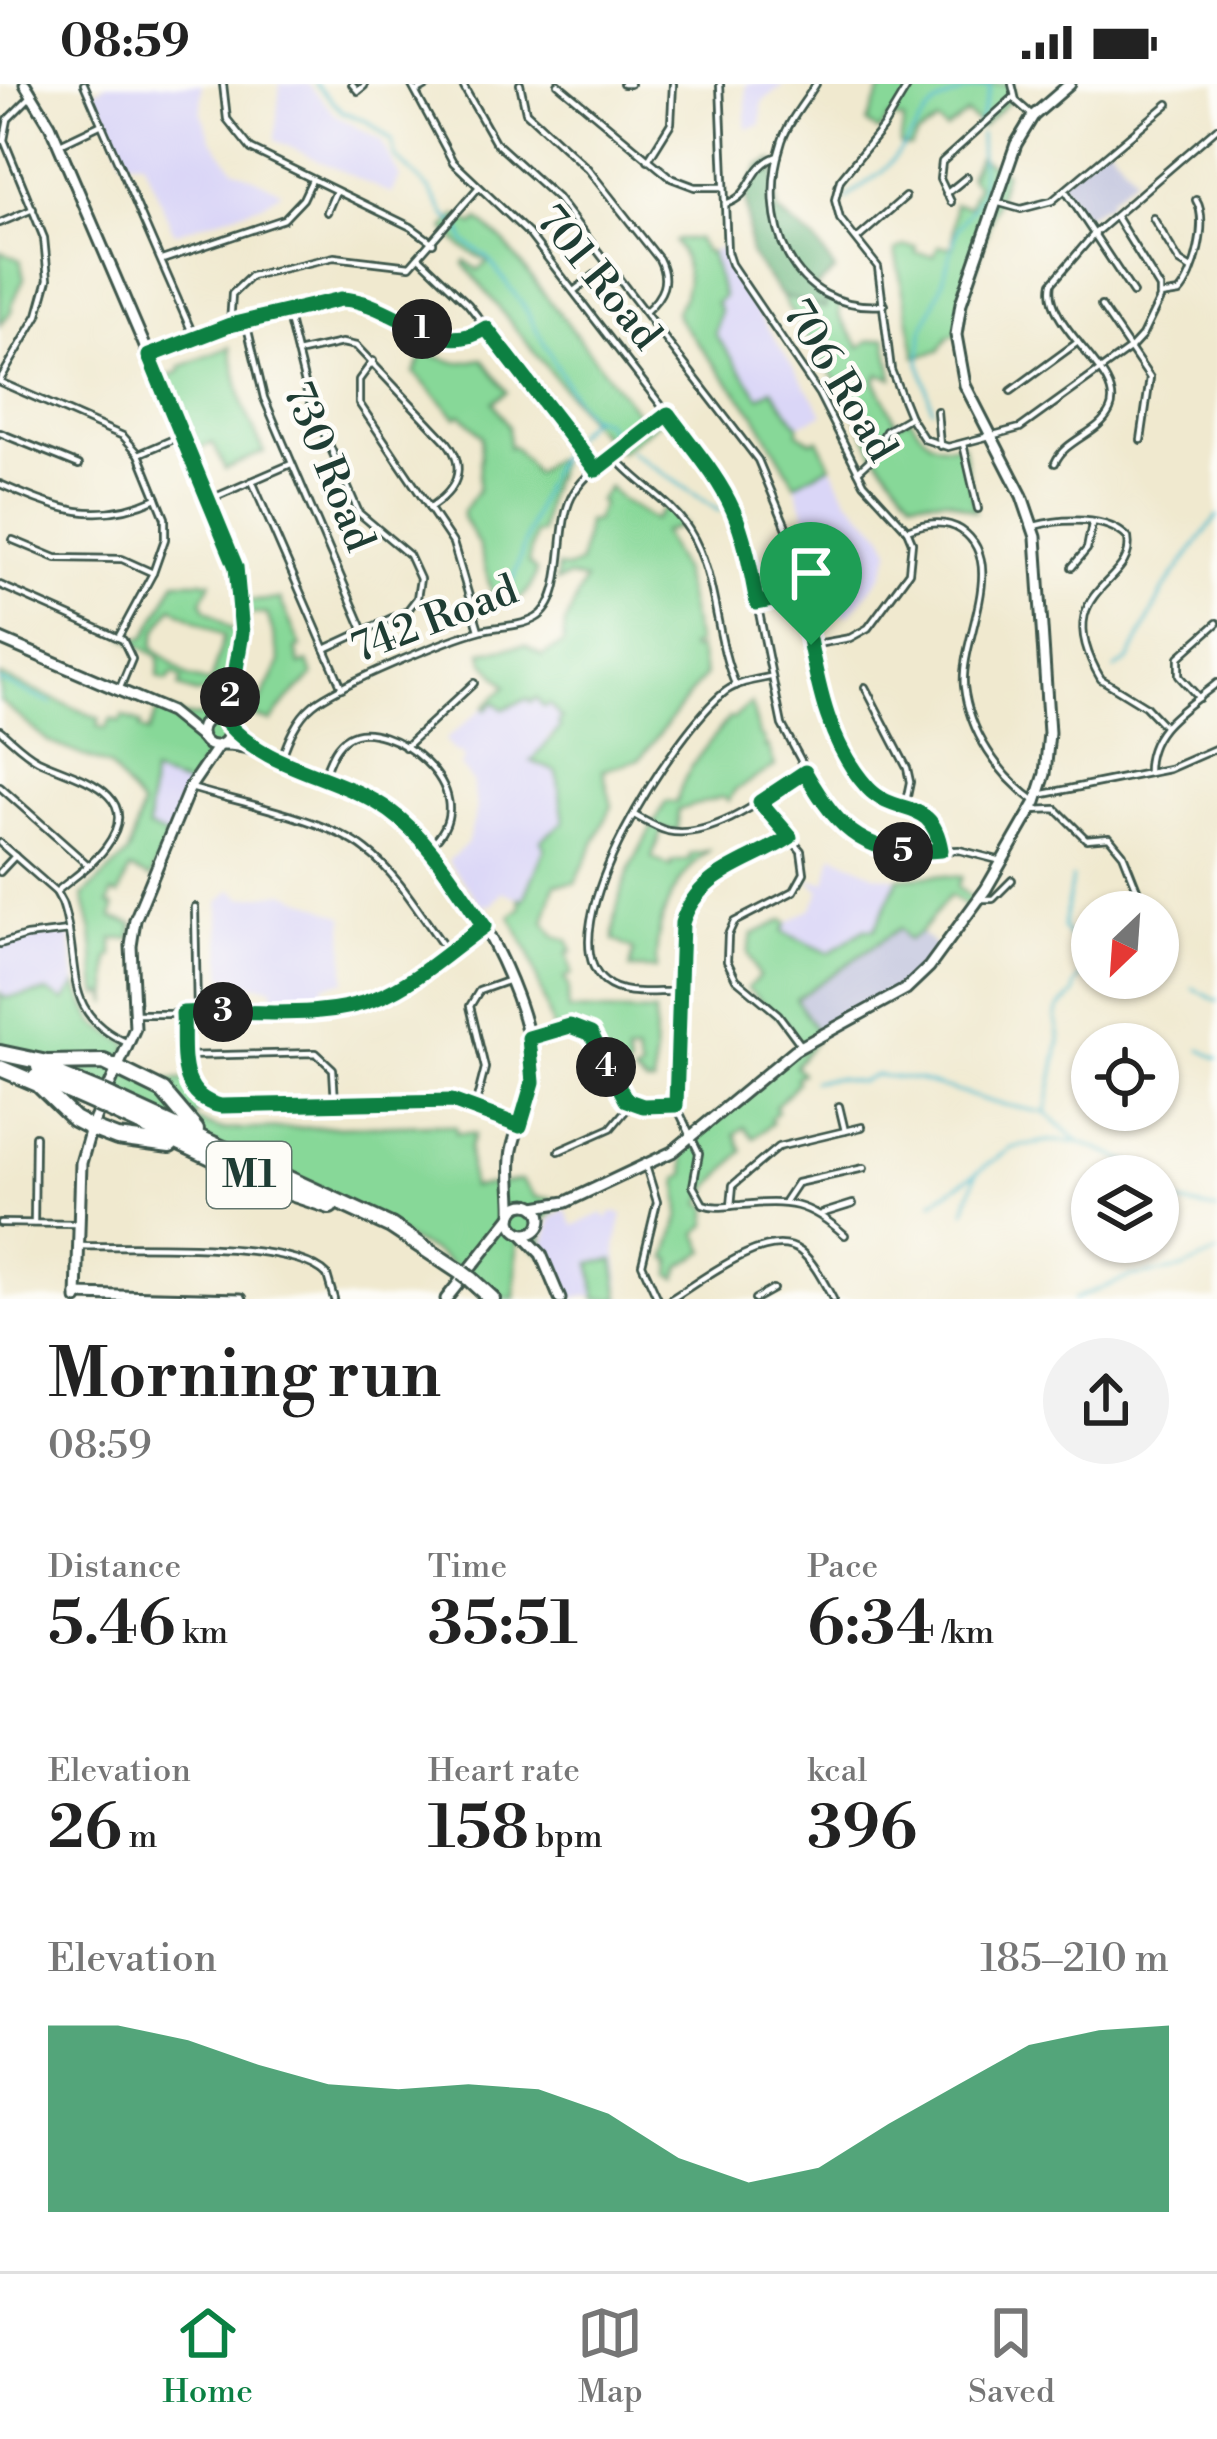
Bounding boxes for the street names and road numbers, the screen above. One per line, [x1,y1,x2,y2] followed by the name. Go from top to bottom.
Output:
[524,195,672,361] street label: 701 Road
[770,290,908,472] street label: 706 Road
[270,375,386,560] street label: 730 Road
[344,564,526,676] street label: 742 Road
[207,1142,291,1208] road number: M1

